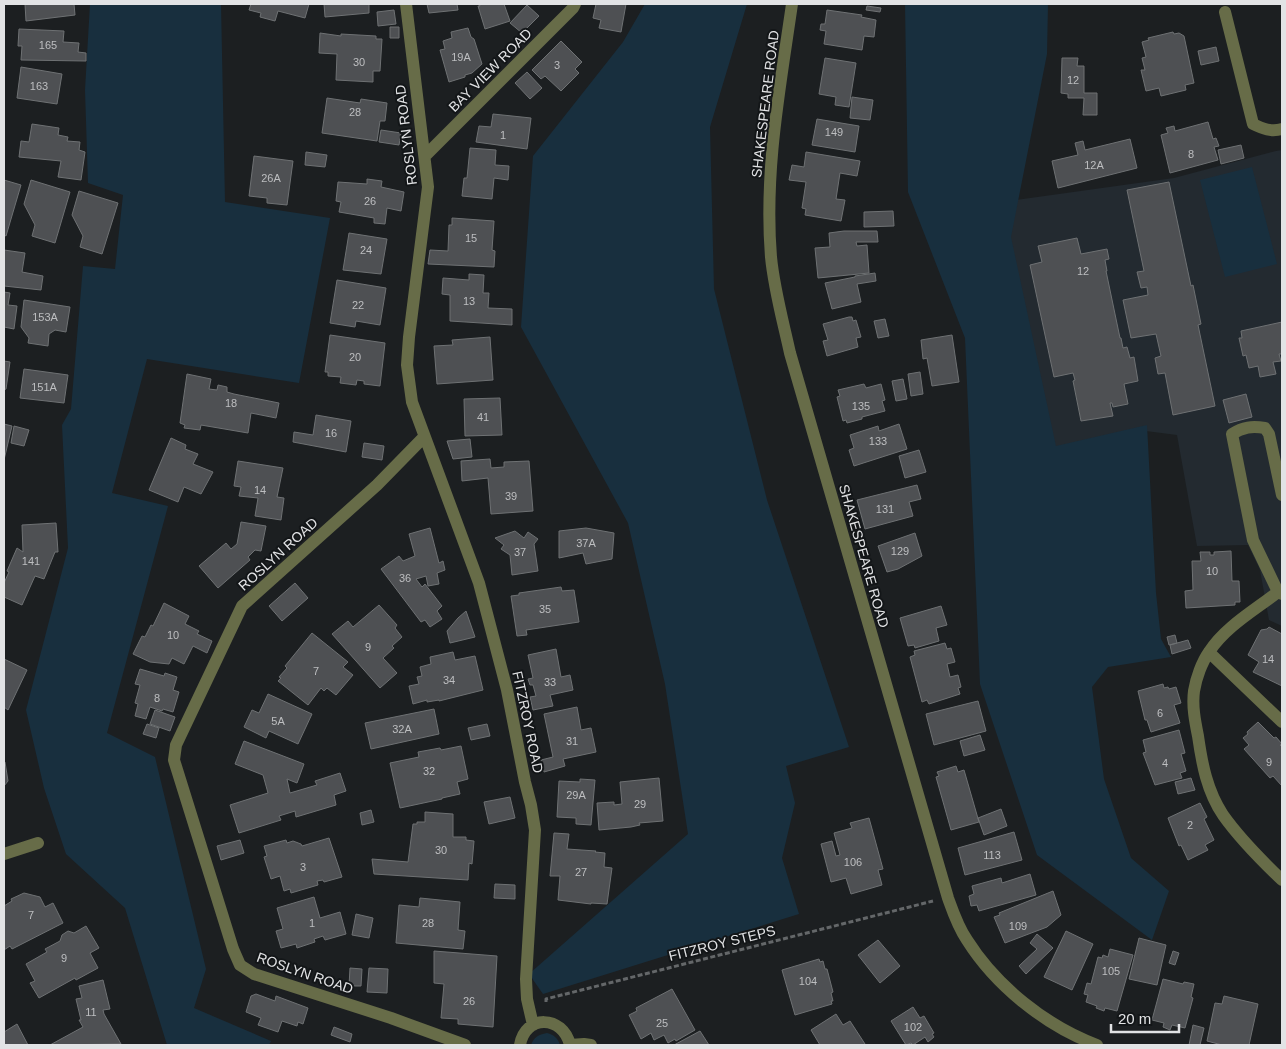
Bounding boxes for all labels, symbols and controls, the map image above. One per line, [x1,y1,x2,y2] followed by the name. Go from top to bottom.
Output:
[445,25,535,115] street label: BAY VIEW ROAD
[748,29,782,179] street label: SHAKESPEARE ROAD
[39,39,57,51] house number: 165
[451,51,471,63] house number: 19A
[353,56,365,68] house number: 30
[554,59,560,71] house number: 3
[1067,74,1079,86] house number: 12
[30,80,48,92] house number: 163
[392,84,420,186] street label: ROSLYN ROAD
[349,106,361,118] house number: 28
[825,126,843,138] house number: 149
[500,129,506,141] house number: 1
[1188,148,1194,160] house number: 8
[1084,159,1104,171] house number: 12A
[261,172,281,184] house number: 26A
[364,195,376,207] house number: 26
[465,232,477,244] house number: 15
[360,244,372,256] house number: 24
[1077,265,1089,277] house number: 12
[463,295,475,307] house number: 13
[352,299,364,311] house number: 22
[32,311,59,323] house number: 153A
[349,351,361,363] house number: 20
[31,381,58,393] house number: 151A
[225,397,237,409] house number: 18
[852,400,870,412] house number: 135
[477,411,489,423] house number: 41
[325,427,337,439] house number: 16
[869,435,887,447] house number: 133
[836,482,892,630] street label: SHAKESPEARE ROAD
[254,484,266,496] house number: 14
[505,490,517,502] house number: 39
[876,503,894,515] house number: 131
[235,514,321,594] street label: ROSLYN ROAD
[576,537,596,549] house number: 37A
[891,545,909,557] house number: 129
[514,546,526,558] house number: 37
[22,555,40,567] house number: 141
[1206,565,1218,577] house number: 10
[399,572,411,584] house number: 36
[539,603,551,615] house number: 35
[167,629,179,641] house number: 10
[365,641,371,653] house number: 9
[1262,653,1274,665] house number: 14
[313,665,319,677] house number: 7
[509,669,547,775] street label: FITZROY ROAD
[443,674,455,686] house number: 34
[544,676,556,688] house number: 33
[154,692,160,704] house number: 8
[1157,707,1163,719] house number: 6
[271,715,285,727] house number: 5A
[392,723,412,735] house number: 32A
[566,735,578,747] house number: 31
[1266,756,1272,768] house number: 9
[1162,757,1168,769] house number: 4
[423,765,435,777] house number: 32
[566,789,586,801] house number: 29A
[634,798,646,810] house number: 29
[1187,819,1193,831] house number: 2
[435,844,447,856] house number: 30
[983,849,1001,861] house number: 113
[844,856,862,868] house number: 106
[300,861,306,873] house number: 3
[575,866,587,878] house number: 27
[28,909,34,921] house number: 7
[309,917,315,929] house number: 1
[422,917,434,929] house number: 28
[1009,920,1027,932] house number: 109
[667,922,777,964] street label: FITZROY STEPS
[255,949,355,997] street label: ROSLYN ROAD
[61,952,67,964] house number: 9
[1102,965,1120,977] house number: 105
[799,975,817,987] house number: 104
[463,995,475,1007] house number: 26
[1111,1002,1178,1034] scale bar
[85,1006,97,1018] house number: 11
[1118,1010,1151,1027] text: 20 m
[656,1017,668,1029] house number: 25
[904,1021,922,1033] house number: 102

